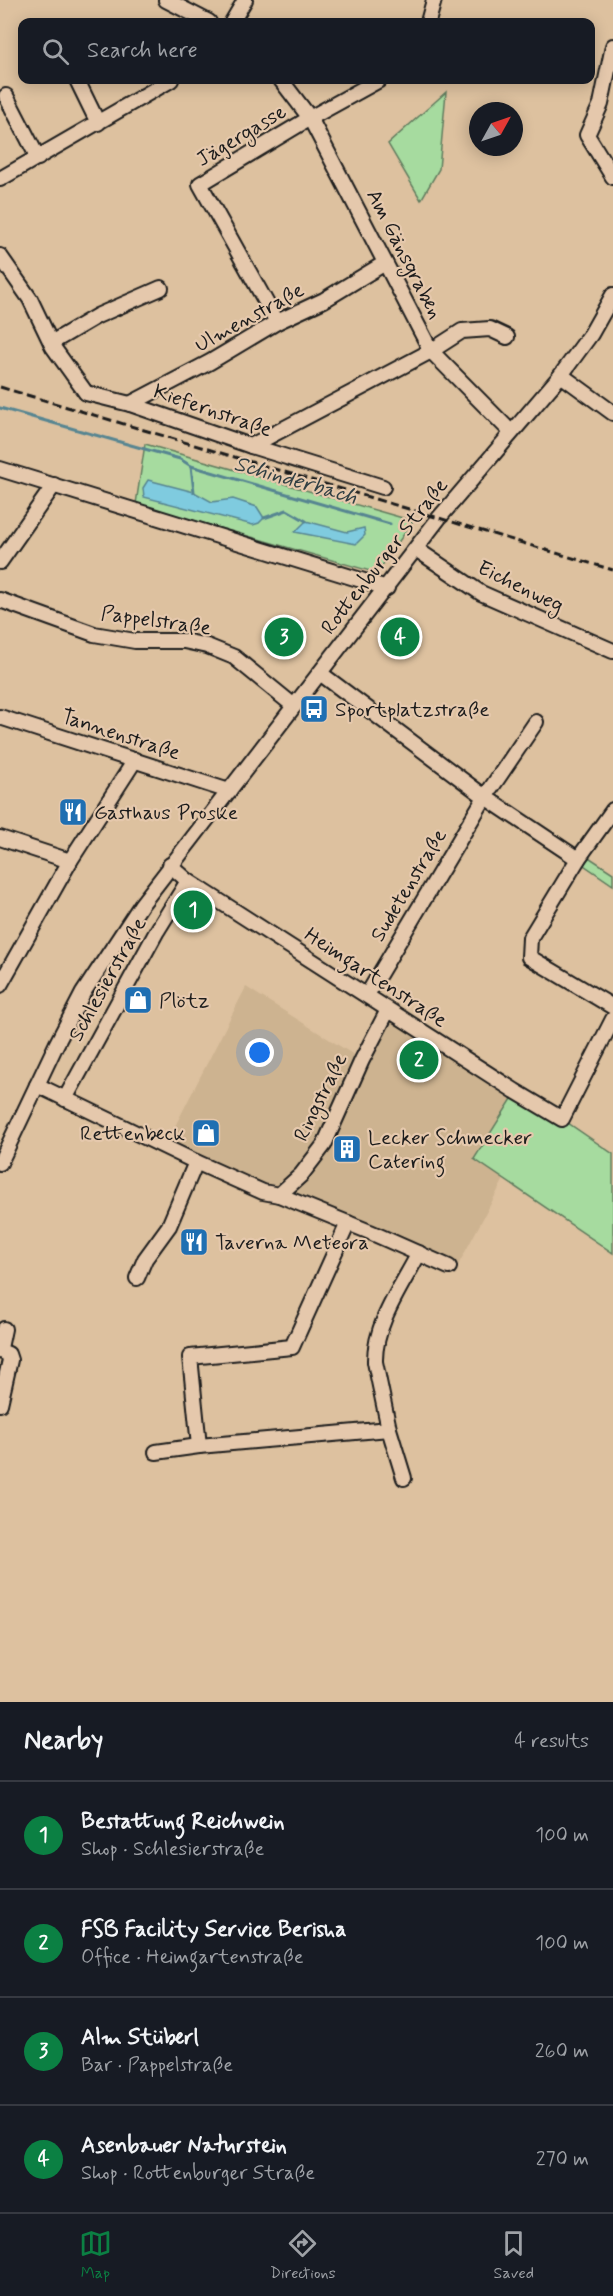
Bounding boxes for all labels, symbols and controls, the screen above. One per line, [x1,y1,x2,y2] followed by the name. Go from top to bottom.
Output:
[18,18,595,84] search box
[39,35,72,68] icon: search
[87,37,198,65] text: Search here
[191,98,292,175] street label: Jägergasse
[469,102,523,156] north arrow
[358,185,449,325] street label: Am Gänsgraben
[190,276,309,359] street label: Ulmenstraße
[150,378,276,444] street label: Kiefernstraße
[231,450,361,512] water label: Schinderbach
[315,473,455,641] street label: Rottenburger Straße
[472,554,568,621] street label: Eichenweg
[99,599,213,643] street label: Pappelstraße
[264,614,304,660] pin: 3
[380,614,420,660] pin: 4
[298,693,330,725] bus stop icon: Sportplatzstraße
[335,696,490,724] place label: Sportplatzstraße
[58,703,184,767] street label: Tannenstraße
[57,796,89,828] restaurant icon: Gasthaus Proske
[94,799,238,827] place label: Gasthaus Proske
[364,824,454,947] street label: Sudetenstraße
[174,888,212,932] pin: 1
[62,912,154,1047] street label: Schlesierstraße
[298,921,452,1036] street label: Heimgartenstraße
[122,984,154,1016] shop icon: Plötz
[159,987,209,1015] place label: Plötz
[245,1038,274,1067] your location
[400,1038,438,1082] pin: 2
[287,1049,355,1147] street label: Ringstraße
[190,1117,222,1149] shop icon: Rettenbeck
[80,1120,185,1148] place label: Rettenbeck
[368,1124,532,1178] place label: Lecker Schmecker Catering
[331,1133,363,1165] building icon: Lecker Schmecker Catering
[178,1226,210,1258] restaurant icon: Taverna Meteora
[215,1229,369,1257] place label: Taverna Meteora
[24,1724,103,1758] text: Nearby
[514,1728,589,1755] text: 4 results
[81,1808,285,1836] text: Bestattung Reichwein
[39,1822,48,1849] text: 1
[535,1822,589,1849] text: 100 m
[81,1836,264,1863] text: Shop · Schlesierstraße
[81,1916,347,1944] text: FSB Facility Service Berisha
[39,1930,48,1957] text: 2
[535,1930,589,1957] text: 100 m
[81,1944,303,1971] text: Office · Heimgartenstraße
[81,2024,199,2052] text: Alm Stüberl
[39,2038,48,2065] text: 3
[535,2038,589,2065] text: 260 m
[81,2052,233,2079] text: Bar · Pappelstraße
[81,2132,287,2160] text: Asenbauer Naturstein
[38,2146,49,2173] text: 4
[536,2146,589,2173] text: 270 m
[81,2160,315,2187] text: Shop · Rottenburger Straße
[79,2227,112,2284] tab: Map
[270,2227,336,2284] tab: Directions
[494,2227,534,2284] tab: Saved

